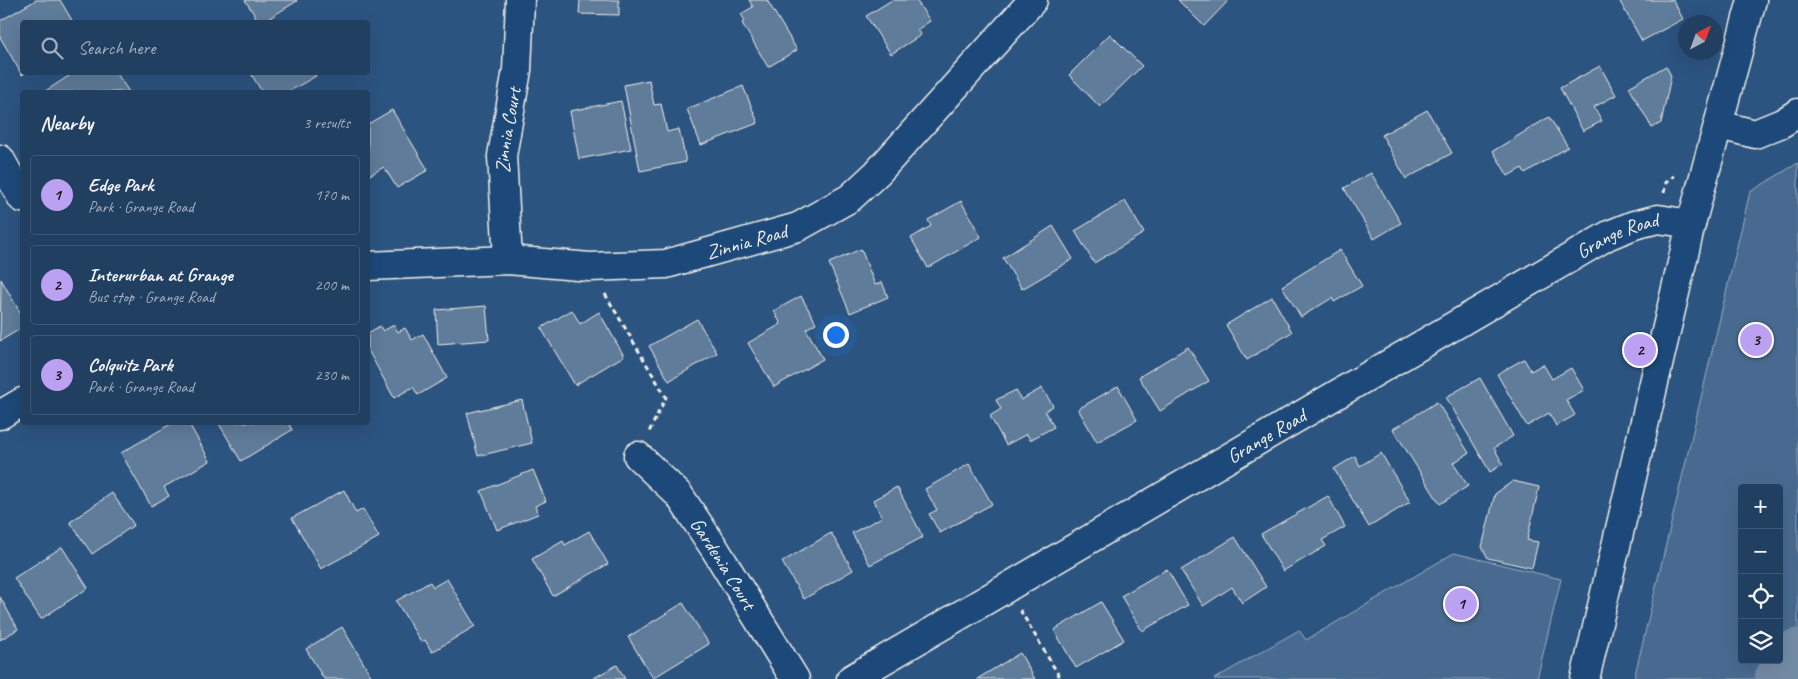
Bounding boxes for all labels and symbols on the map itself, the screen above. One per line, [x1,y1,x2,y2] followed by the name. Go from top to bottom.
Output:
[1678,15,1723,60] north arrow
[490,83,527,174] street label: Zinnia Court
[1572,207,1664,264] street label: Grange Road
[703,218,793,265] street label: Zinnia Road
[1740,321,1772,359] pin: 3
[823,322,849,348] your location
[1624,331,1656,369] pin: 2
[1222,402,1313,469] street label: Grange Road
[684,513,762,616] street label: Gardenia Court
[1445,585,1477,623] pin: 1

